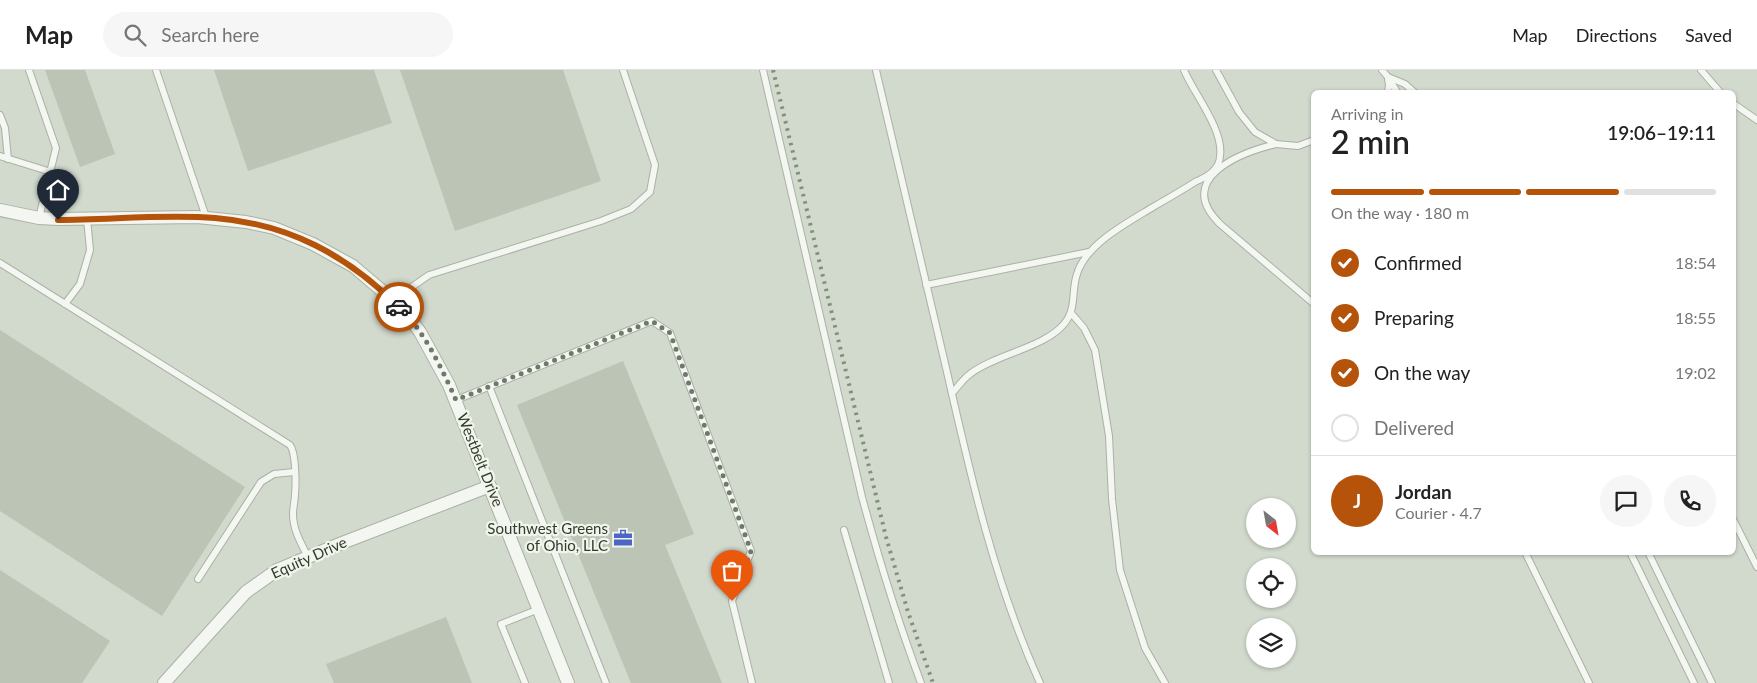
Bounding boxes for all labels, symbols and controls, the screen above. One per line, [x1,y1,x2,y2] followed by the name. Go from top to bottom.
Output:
[103,12,453,57] search box
[25,20,73,49] text: Map
[121,21,149,49] icon: search
[161,23,259,46] text: Search here
[1512,24,1548,46] text: Map
[1576,24,1657,46] text: Directions
[1685,24,1732,46] text: Saved
[1331,104,1404,123] text: Arriving in
[1607,121,1716,144] text: 19:06–19:11
[1331,122,1410,161] text: 2 min
[37,169,79,220] pin
[44,176,72,204] icon: home
[1331,203,1469,222] text: On the way · 180 m
[1331,249,1359,277] icon: check
[1374,251,1462,274] text: Confirmed
[1675,253,1716,272] text: 18:54
[374,282,424,332] courier
[385,293,413,321] icon: car
[1331,304,1359,332] icon: check
[1374,306,1454,329] text: Preparing
[1675,308,1716,327] text: 18:55
[1331,359,1359,387] icon: check
[1374,361,1470,384] text: On the way
[1675,363,1716,382] text: 19:02
[454,410,508,509] street label: Westbelt Drive
[1374,416,1454,439] text: Delivered
[1600,475,1652,527] button: chat
[1664,475,1716,527] button: phone
[1395,480,1452,503] text: Jordan
[1353,489,1361,512] text: J
[1246,498,1296,548] north arrow
[1246,498,1296,668] map controls
[1395,503,1482,522] text: Courier · 4.7
[487,519,608,554] place label: Southwest Greens of Ohio, LLC
[612,527,634,549] office icon: Southwest Greens of Ohio, LLC
[268,532,349,582] street label: Equity Drive
[711,550,753,601] pin
[718,557,746,585] icon: bag
[1246,558,1296,608] button: locate
[1246,618,1296,668] button: layers

